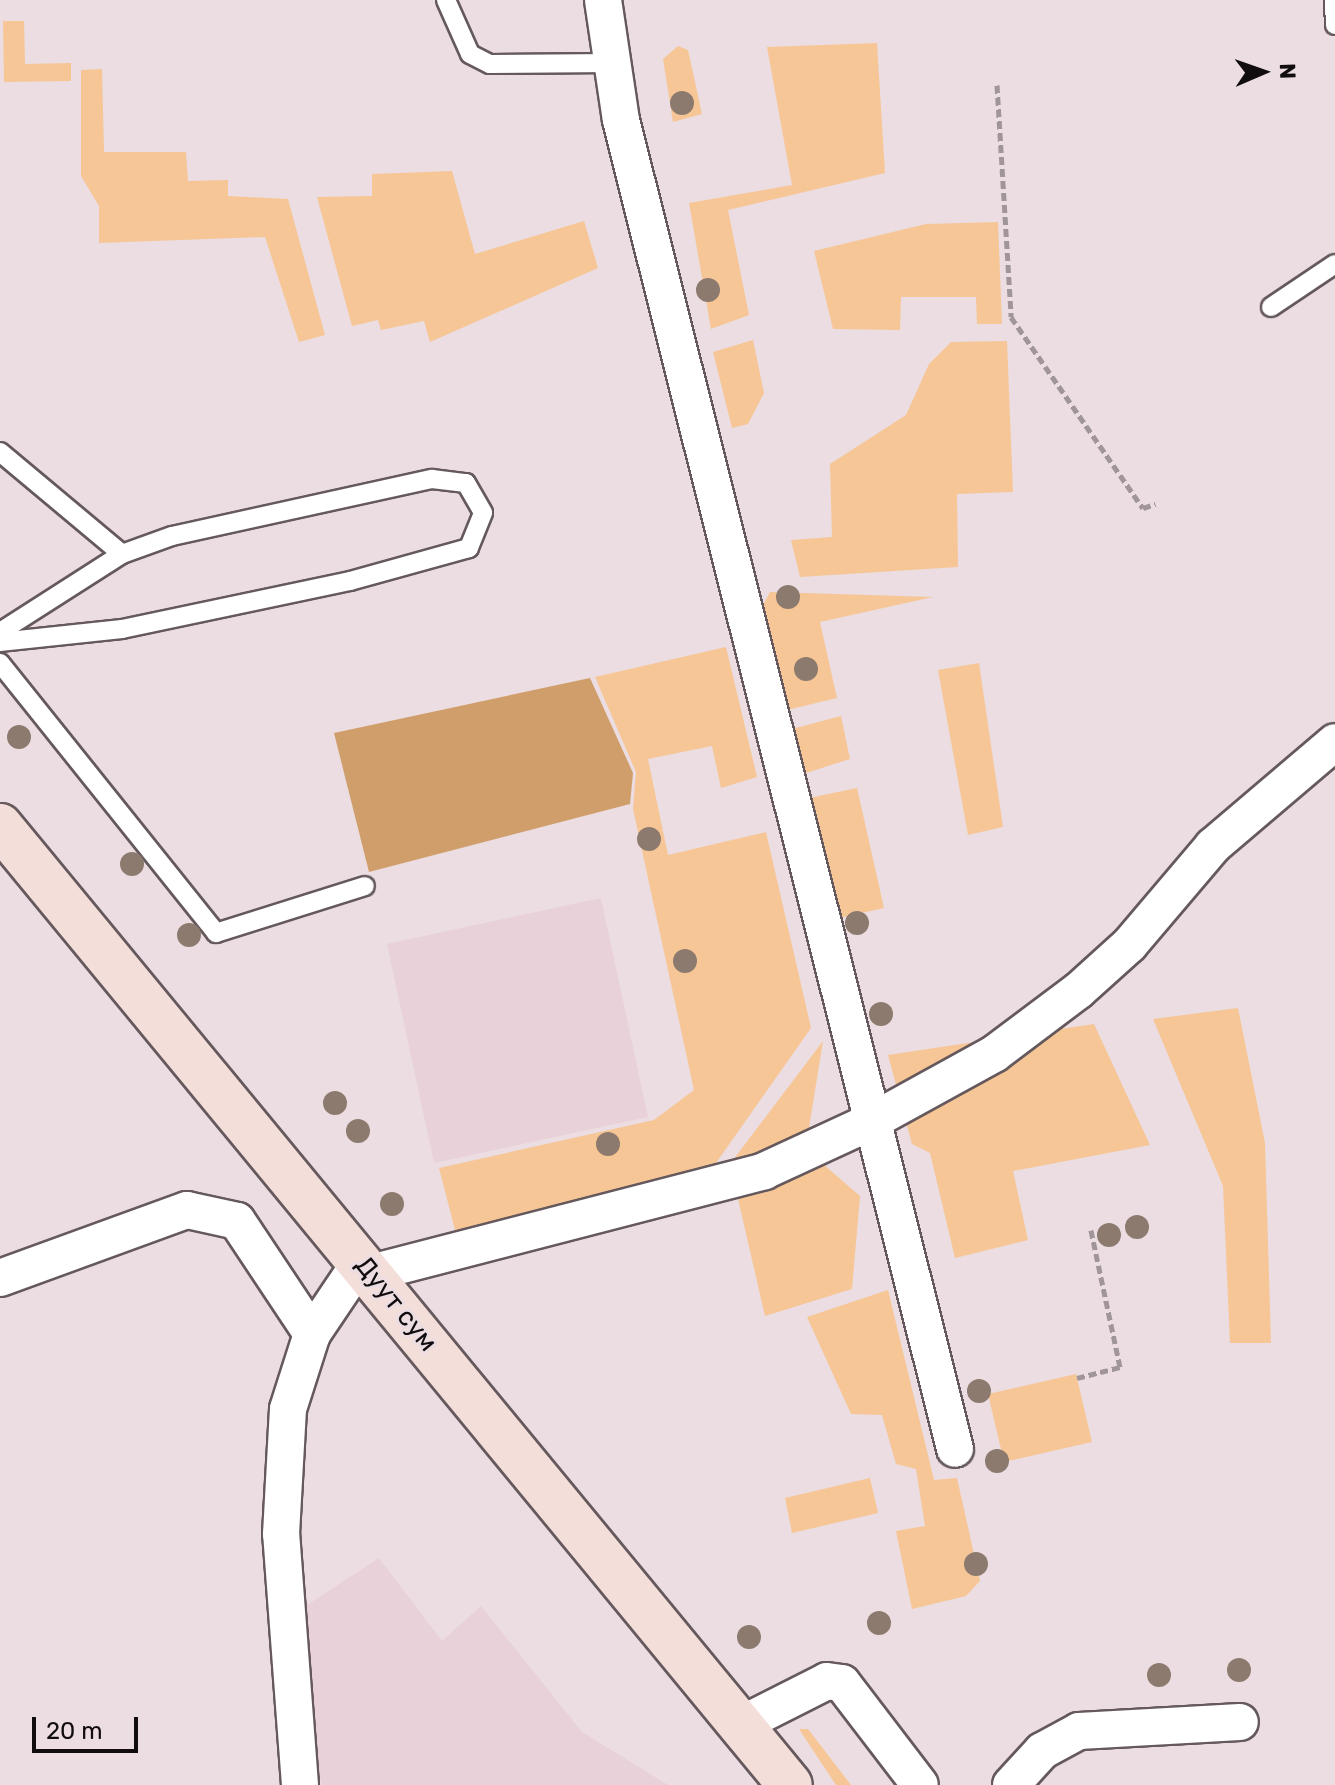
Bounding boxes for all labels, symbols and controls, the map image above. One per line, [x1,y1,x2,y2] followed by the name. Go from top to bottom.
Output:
[1223,32,1303,112] north arrow
[1274,63,1301,80] text: N
[348,1250,444,1358] street label: Дуут сум
[36,1701,142,1751] scale bar
[46,1717,103,1745] text: 20 m

